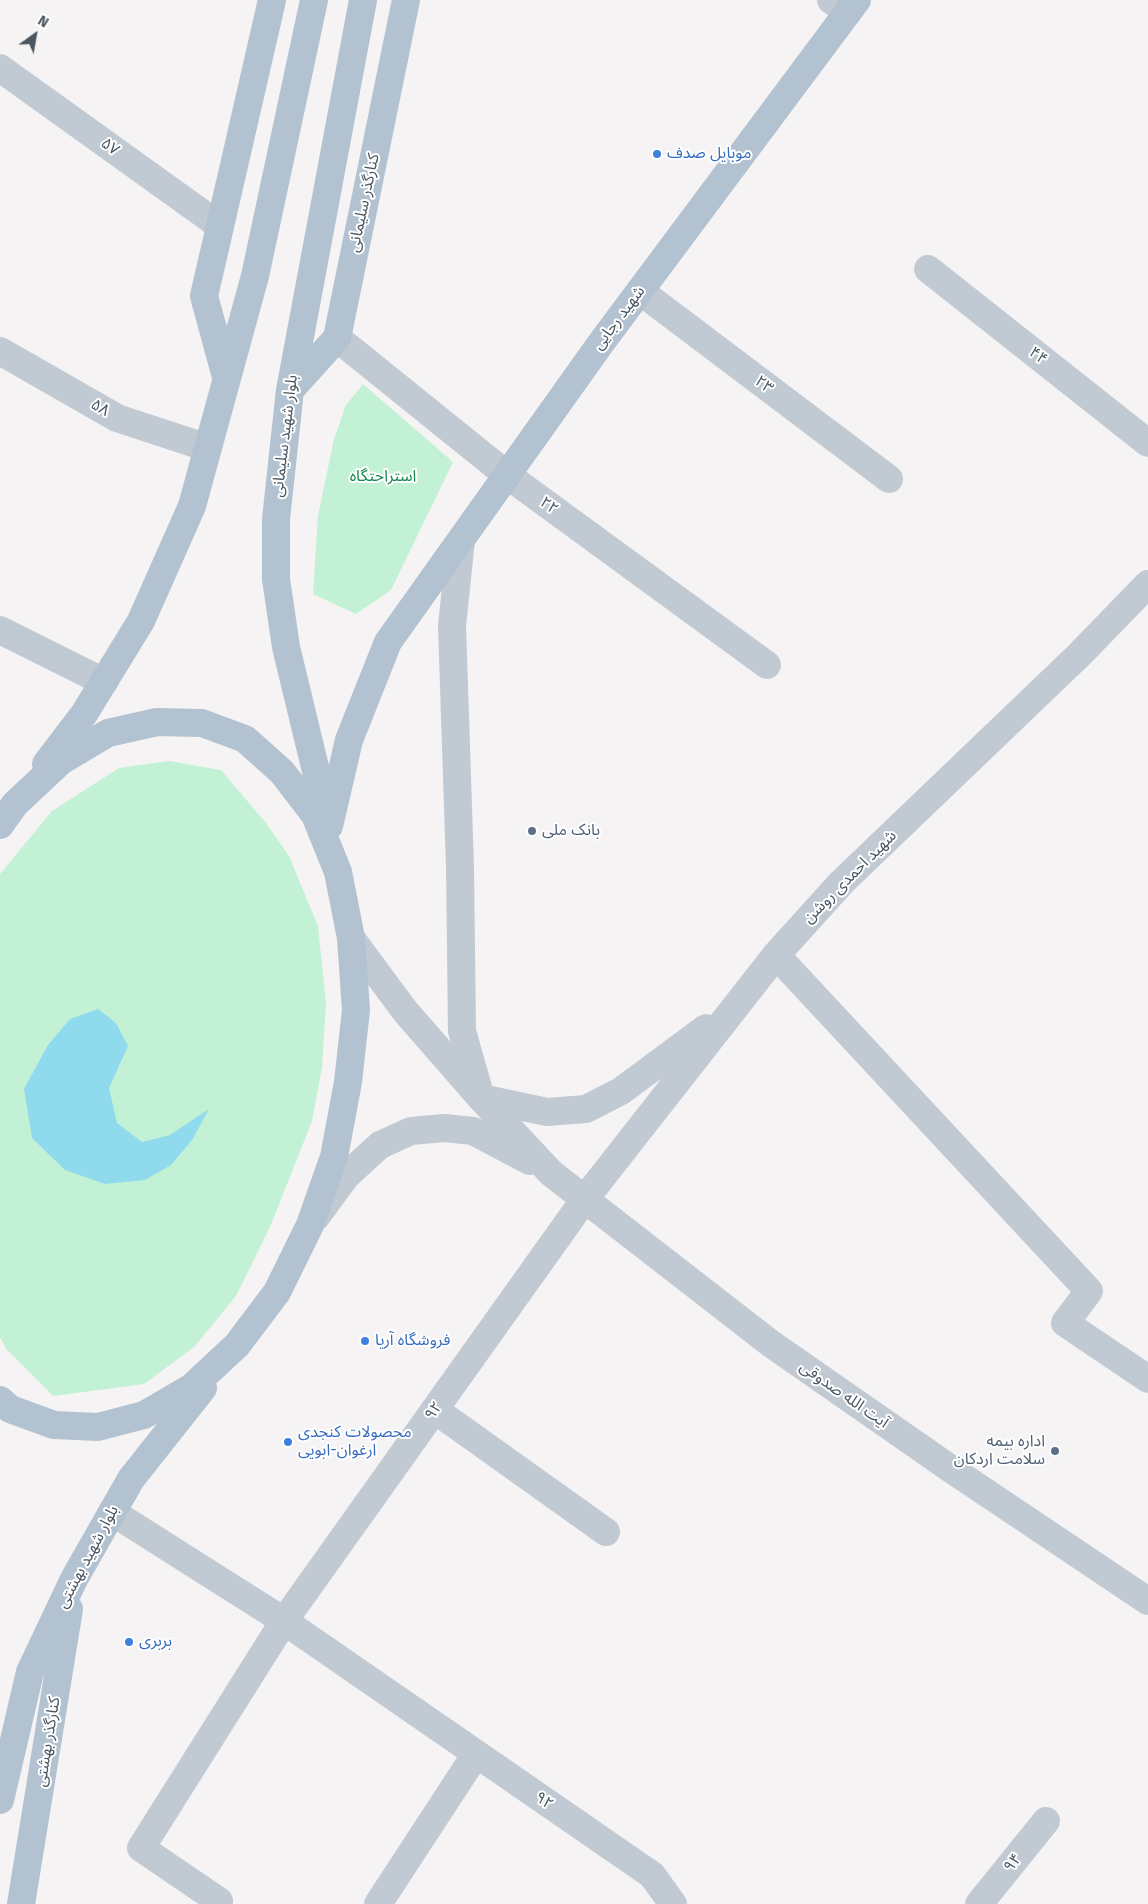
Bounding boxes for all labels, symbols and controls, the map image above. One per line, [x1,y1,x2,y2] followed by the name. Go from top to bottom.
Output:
[10,10,60,60] north arrow
[35,12,52,32] text: N
[97,134,123,160] street label: ۵۷
[667,144,751,164] place label: موبایل صدف
[651,148,663,160] marker: موبایل صدف
[344,152,384,254] street label: کنارگذر سلیمانی
[589,282,649,354] street label: شهید رجایی
[1025,343,1051,369] street label: ۴۴
[751,372,777,398] street label: ۲۳
[268,374,302,498] street label: بلوار شهید سلیمانی
[87,395,113,421] street label: ۵۸
[350,467,416,487] park label: استراحتگاه
[536,493,562,519] street label: ۲۲
[542,821,600,841] place label: بانک ملی
[526,825,538,837] marker: بانک ملی
[799,826,901,928] street label: شهید احمدی روشن
[375,1331,450,1351] place label: فروشگاه آریا
[359,1335,371,1347] marker: فروشگاه آریا
[796,1357,892,1433] street label: آیت الله صدوقی
[421,1398,447,1424] street label: ۹۲
[298,1423,412,1461] place label: محصولات کنجدی ارغوان-ابویی
[954,1432,1045,1470] place label: اداره بیمه سلامت اردکان
[282,1436,294,1448] marker: محصولات کنجدی ارغوان-ابویی
[1049,1445,1061,1457] marker: اداره بیمه سلامت اردکان
[53,1502,123,1612] street label: بلوار شهید بهشتی
[139,1632,172,1652] place label: بربری
[123,1636,135,1648] marker: بربری
[31,1696,65,1788] street label: کنارگذر بهشتی
[531,1788,557,1814] street label: ۹۲
[1000,1850,1026,1876] street label: ۹۴

